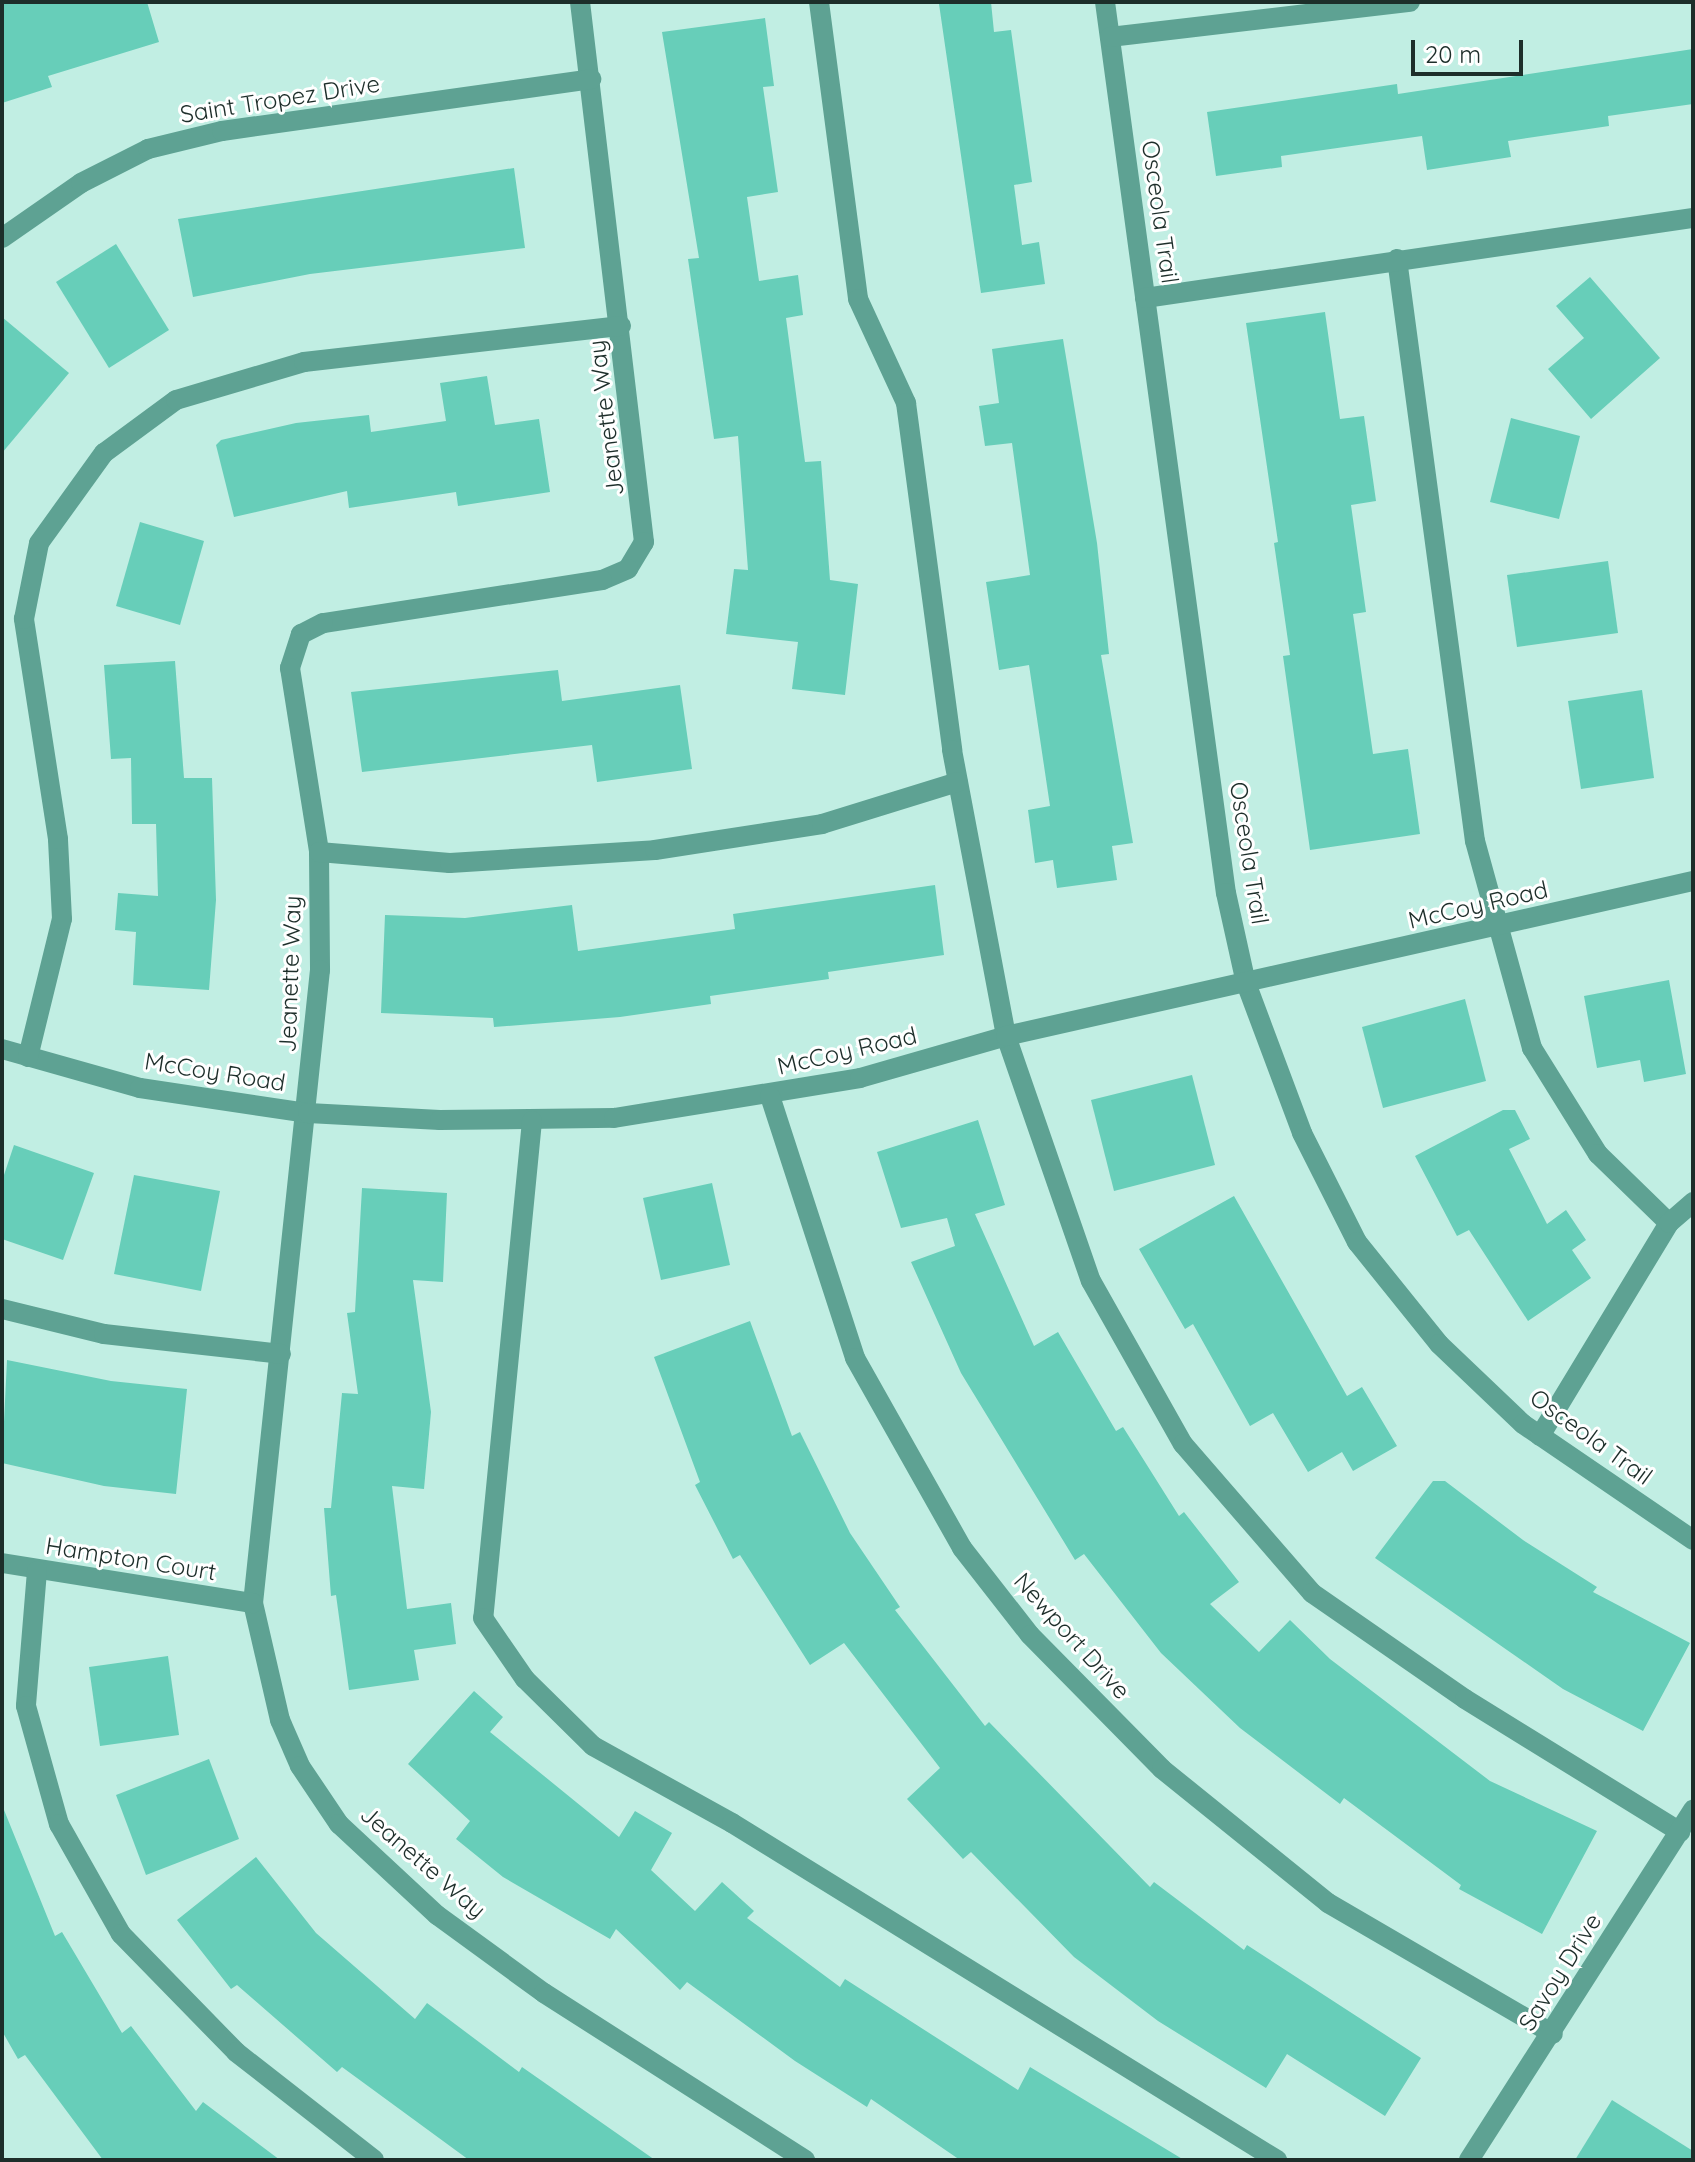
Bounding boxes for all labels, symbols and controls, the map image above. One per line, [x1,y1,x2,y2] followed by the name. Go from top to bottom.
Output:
[1415,24,1527,74] scale bar
[1425,39,1481,69] text: 20 m
[178,69,382,129] street label: Saint Tropez Drive
[1136,139,1184,285] street label: Osceola Trail
[582,338,630,498] street label: Jeanette Way
[1224,780,1274,926] street label: Osceola Trail
[1405,875,1551,935] street label: McCoy Road
[273,895,307,1053] street label: Jeanette Way
[774,1021,920,1081] street label: McCoy Road
[143,1047,287,1097] street label: McCoy Road
[1524,1383,1658,1491] street label: Osceola Trail
[44,1531,218,1587] street label: Hampton Court
[1008,1567,1136,1705] street label: Newport Drive
[354,1800,492,1924] street label: Jeanette Way
[1513,1908,1607,2036] street label: Savoy Drive

